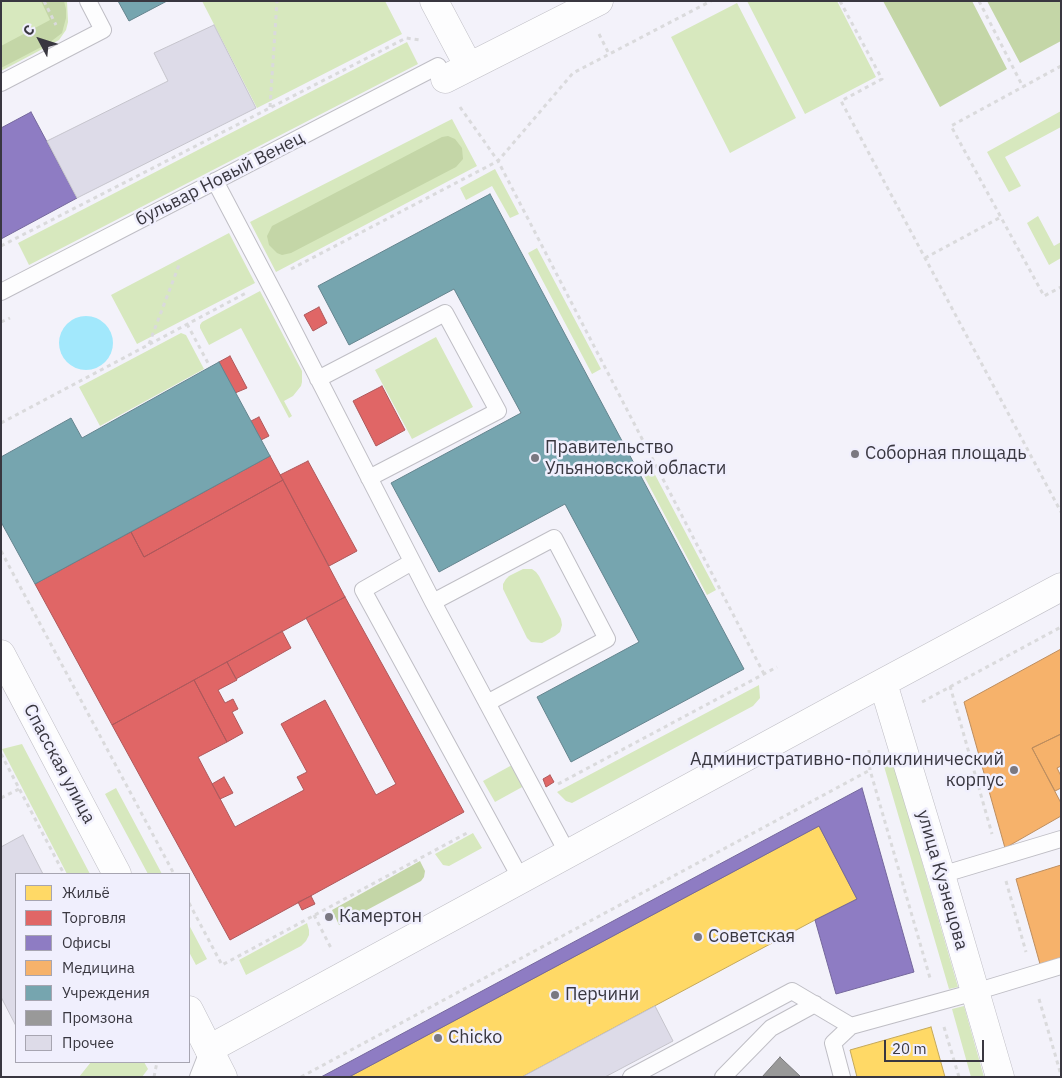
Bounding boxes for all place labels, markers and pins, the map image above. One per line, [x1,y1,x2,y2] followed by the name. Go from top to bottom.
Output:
[545,437,726,479] place label: Правительство Ульяновской области
[865,443,1027,465] place label: Соборная площадь
[849,448,861,460] marker: Соборная площадь
[529,452,541,464] marker: Правительство Ульяновской области
[690,749,1004,792] place label: Административно-поликлинический корпус
[1008,764,1020,776] marker: Административно-поликлинический корпус
[339,906,422,928] place label: Камертон
[323,911,335,923] marker: Камертон
[708,926,795,948] place label: Советская
[692,931,704,943] marker: Советская
[565,984,639,1006] place label: Перчини
[549,989,561,1001] marker: Перчини
[448,1027,502,1049] place label: Chicko
[432,1032,444,1044] marker: Chicko

